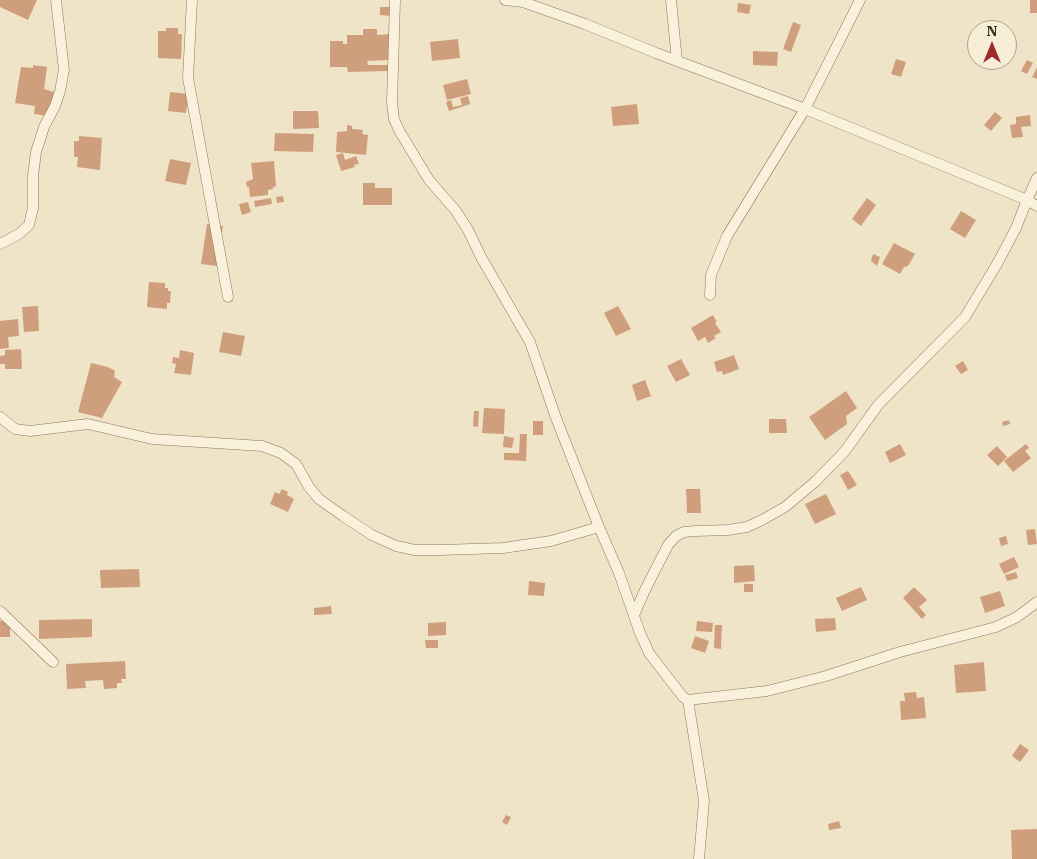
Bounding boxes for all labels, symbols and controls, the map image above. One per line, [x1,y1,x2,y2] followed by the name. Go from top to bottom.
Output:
[967,20,1017,70] north arrow
[986,22,998,40] text: N

